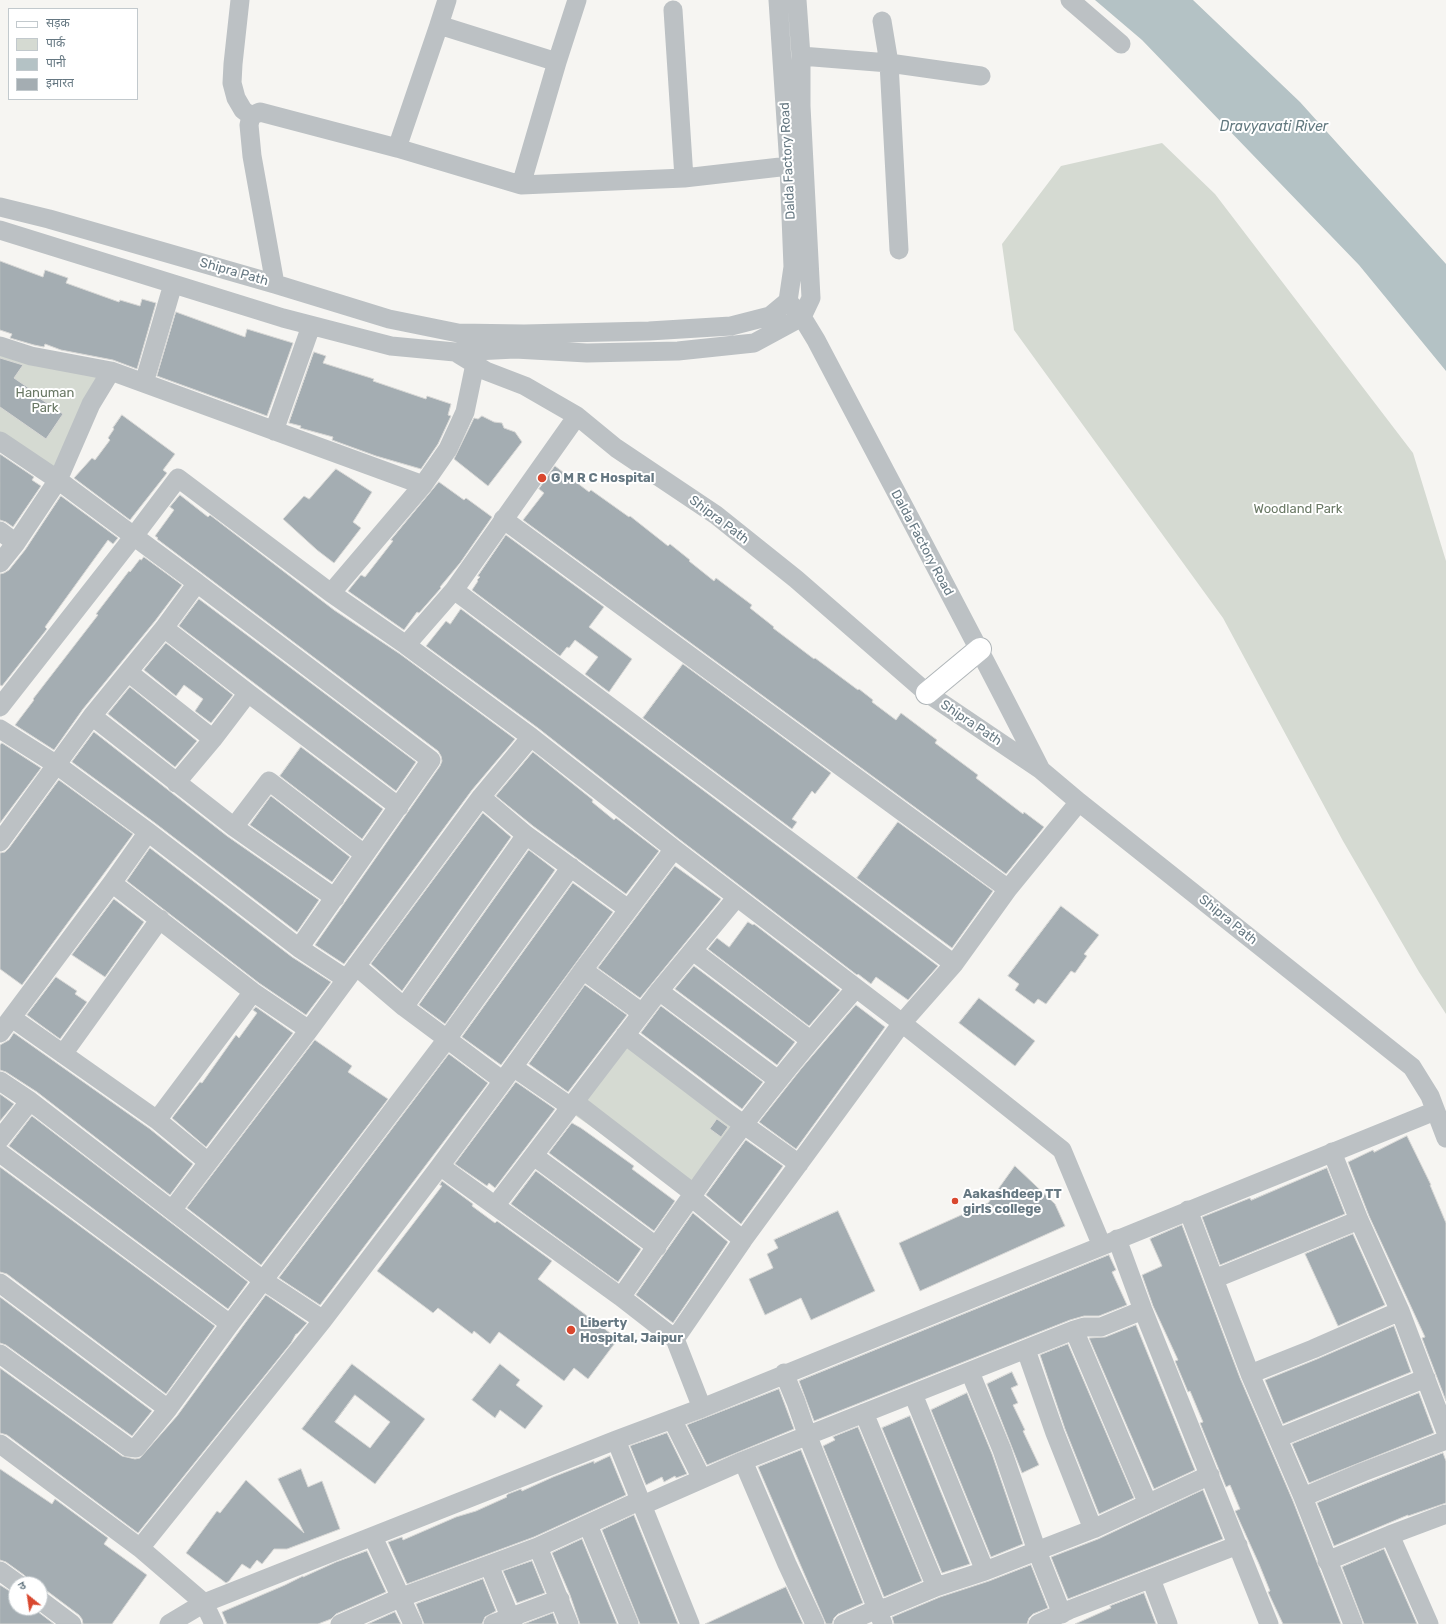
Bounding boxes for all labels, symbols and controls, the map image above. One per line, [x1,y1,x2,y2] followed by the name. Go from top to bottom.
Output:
[8,8,138,100] legend
[46,16,70,30] text: सड़क
[46,36,65,50] text: पार्क
[46,56,66,70] text: पानी
[46,76,74,90] text: इमारत
[777,102,799,220] street label: Dalda Factory Road
[1220,119,1328,135] water label: Dravyavati River
[198,255,270,289] street label: Shipra Path
[16,385,74,416] park label: Hanuman Park
[551,470,655,486] place label: G M R C Hospital
[536,472,548,484] marker: G M R C Hospital
[888,487,956,599] street label: Dalda Factory Road
[686,493,752,547] street label: Shipra Path
[1254,501,1342,517] park label: Woodland Park
[937,697,1005,749] street label: Shipra Path
[1196,892,1260,948] street label: Shipra Path
[963,1186,1062,1217] place label: Aakashdeep TT girls college
[950,1196,960,1206] marker: Aakashdeep TT girls college
[580,1315,683,1346] place label: Liberty Hospital, Jaipur
[565,1324,577,1336] marker: Liberty Hospital, Jaipur
[8,1576,48,1616] north arrow
[16,1579,28,1593] text: उ

